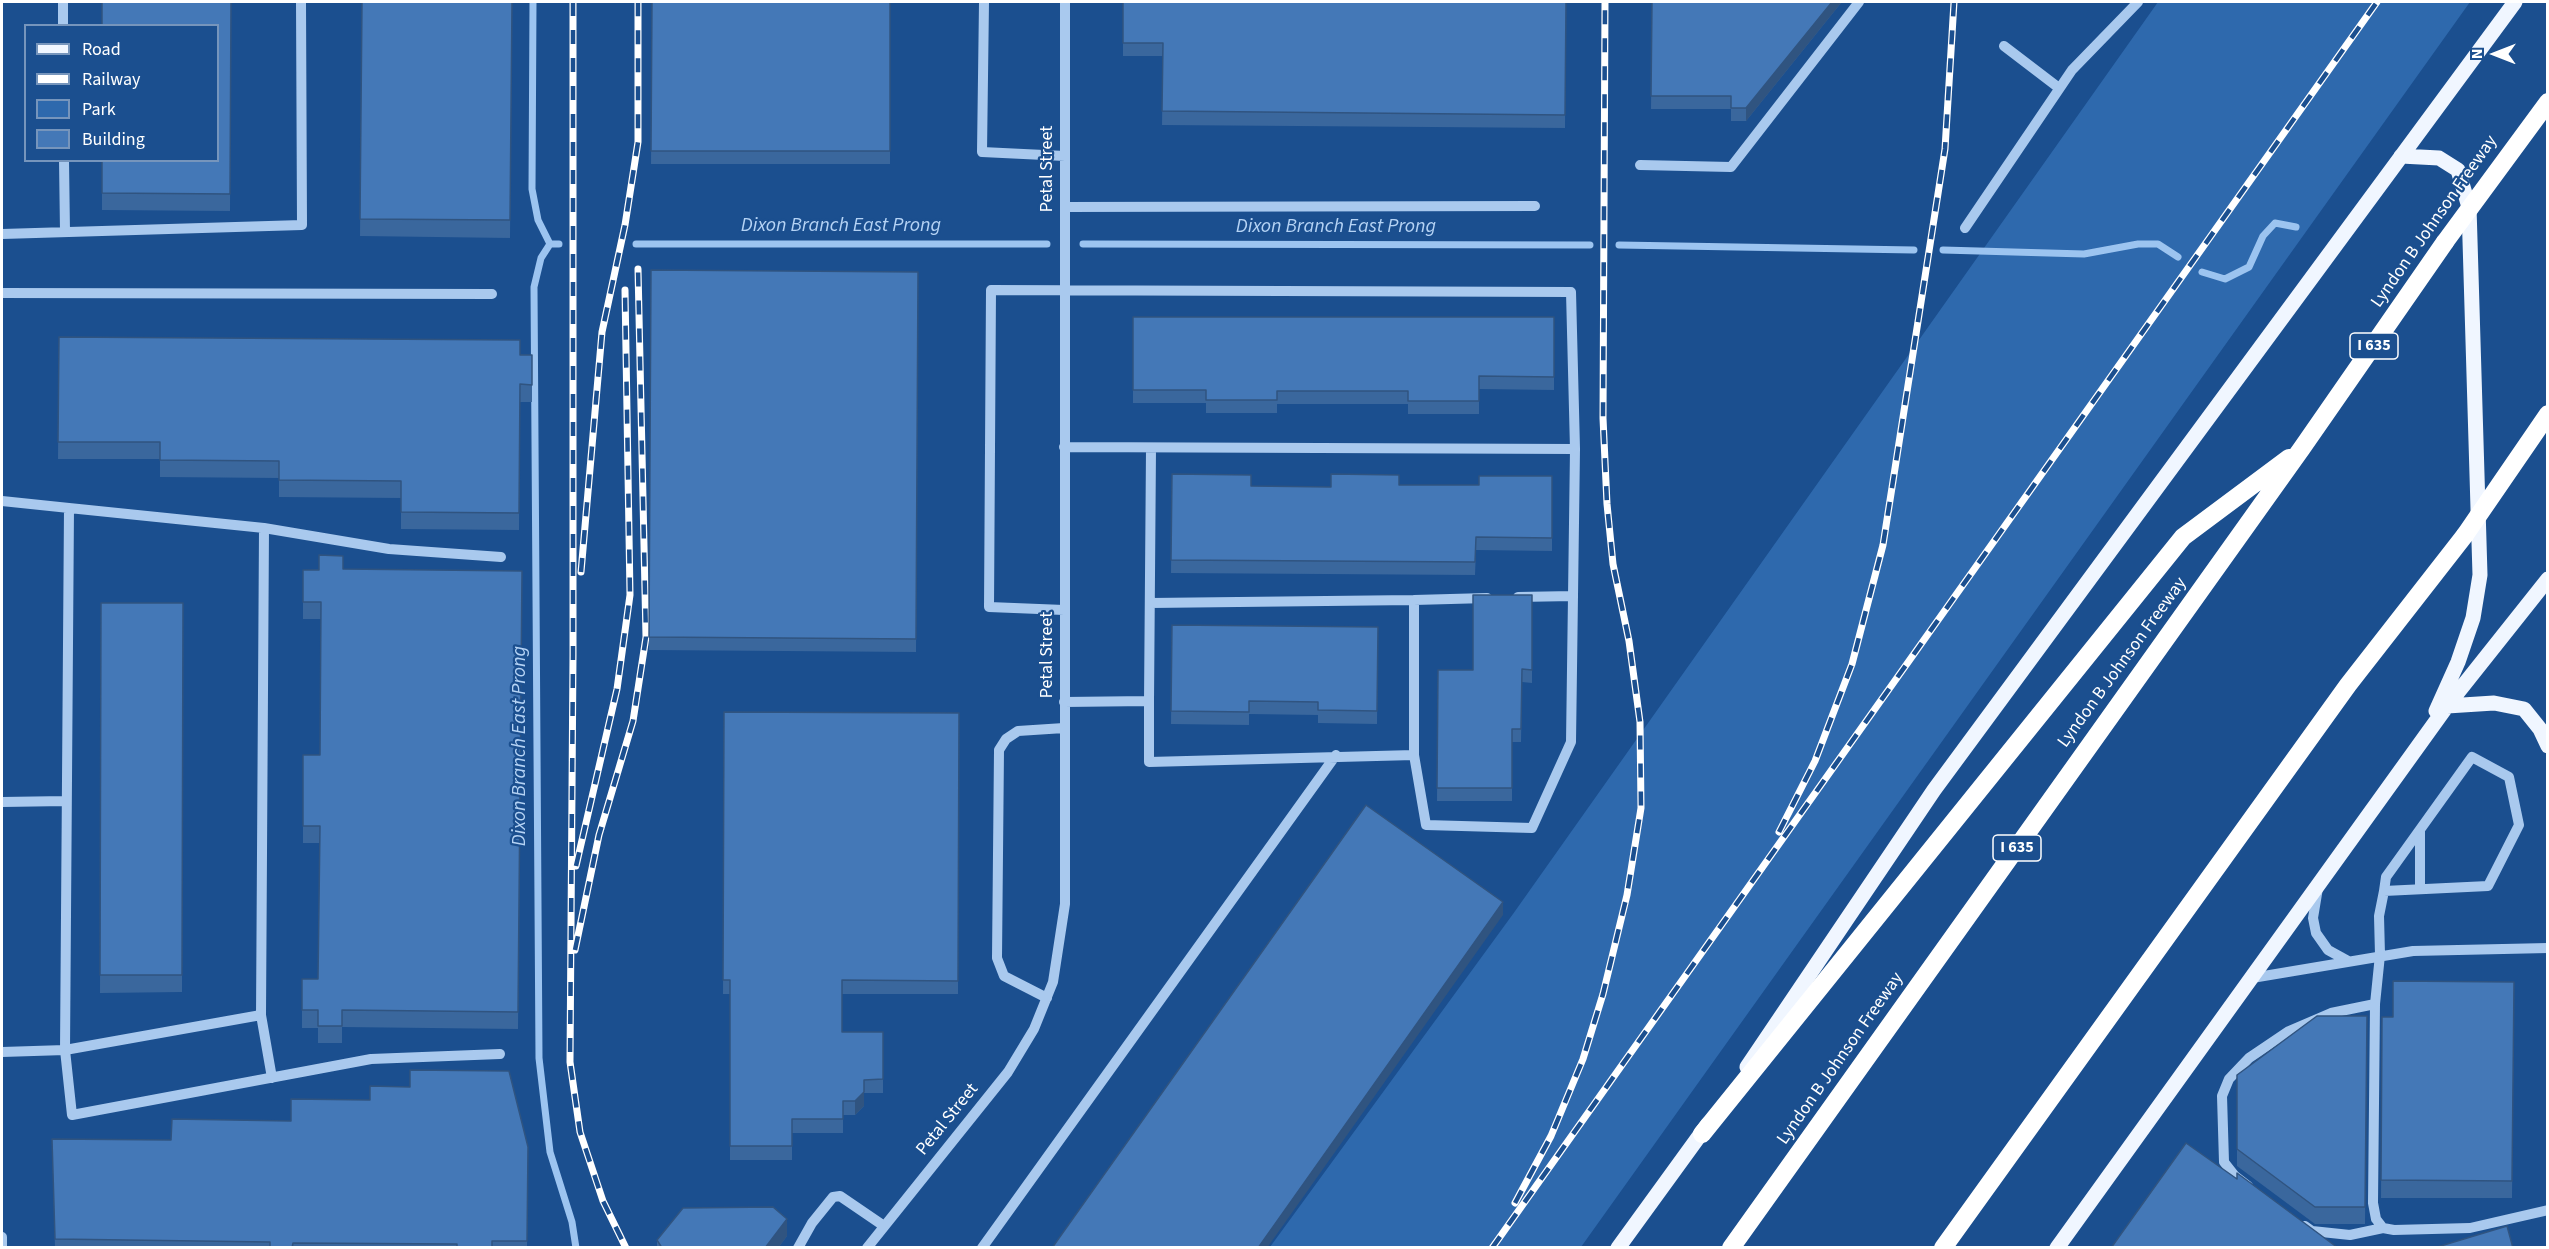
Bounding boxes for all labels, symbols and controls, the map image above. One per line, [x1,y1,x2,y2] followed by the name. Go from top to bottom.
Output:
[24,24,219,162] legend
[2465,24,2525,84] north arrow
[82,37,121,62] text: Road
[2466,49,2488,59] text: N
[82,67,141,92] text: Railway
[82,97,116,122] text: Park
[1037,126,1059,212] street label: Petal Street
[82,127,145,152] text: Building
[2367,132,2503,312] street label: Lyndon B Johnson Freeway
[741,215,941,239] water label: Dixon Branch East Prong
[1236,216,1436,240] water label: Dixon Branch East Prong
[2350,333,2398,359] road number: I 635
[2054,574,2192,752] street label: Lyndon B Johnson Freeway
[1037,612,1059,698] street label: Petal Street
[509,646,533,846] water label: Dixon Branch East Prong
[1993,835,2041,861] road number: I 635
[1773,969,1909,1149] street label: Lyndon B Johnson Freeway
[912,1080,984,1160] street label: Petal Street

